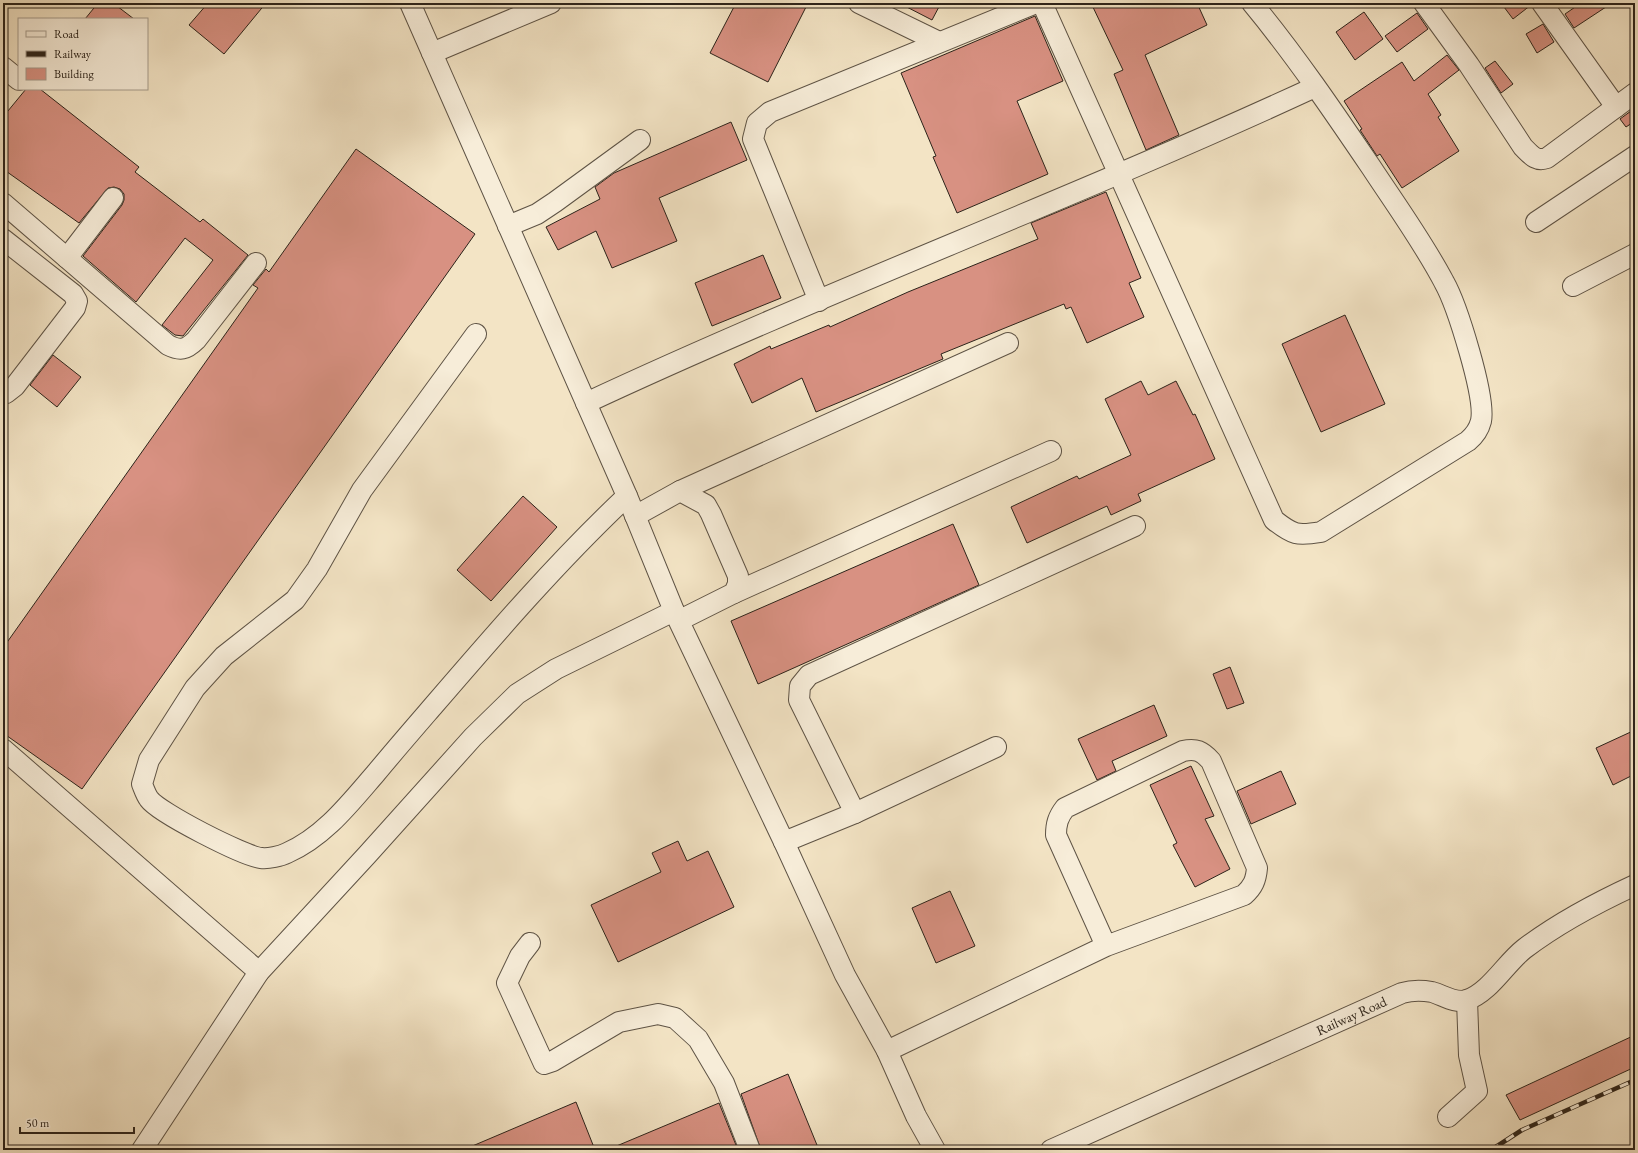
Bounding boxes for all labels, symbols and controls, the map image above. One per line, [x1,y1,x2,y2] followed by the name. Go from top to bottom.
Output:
[18,18,148,90] legend
[54,26,80,42] text: Road
[54,46,92,62] text: Railway
[54,66,95,82] text: Building
[1313,992,1390,1039] street label: Railway Road
[20,1109,134,1135] scale bar
[26,1115,50,1131] text: 50 m

